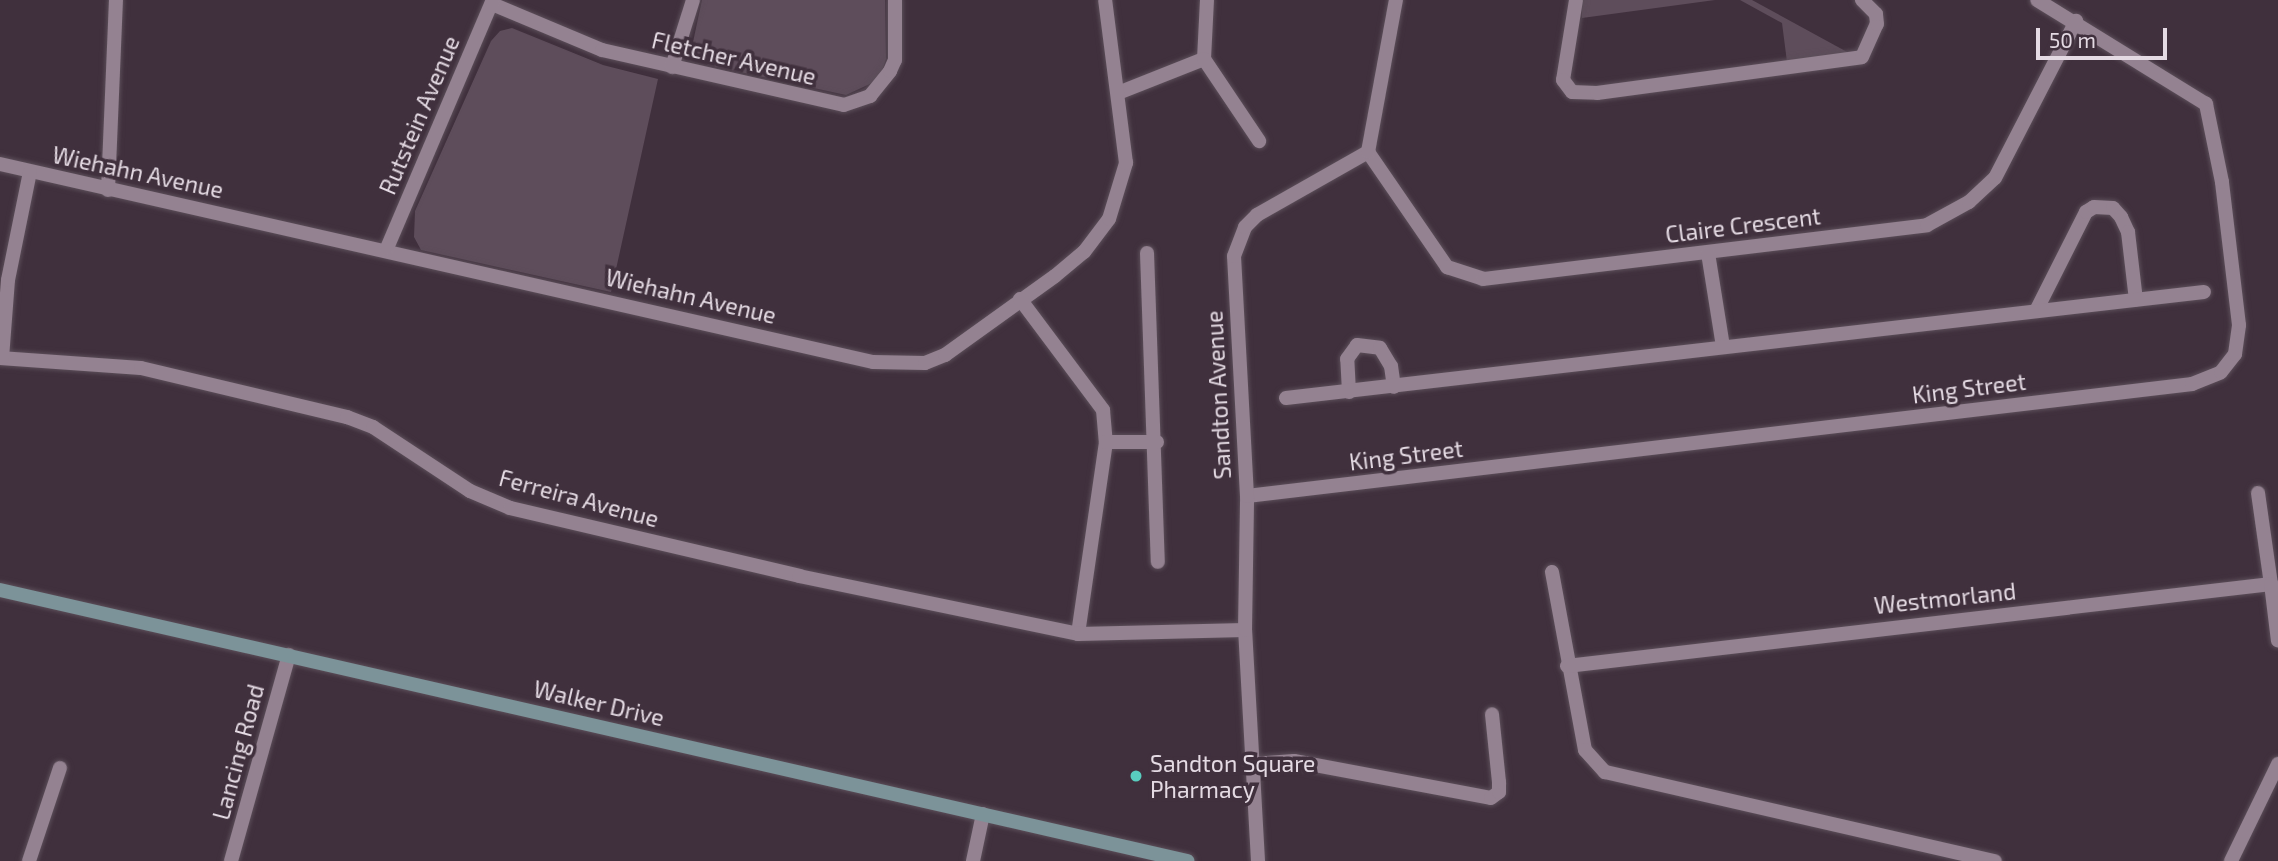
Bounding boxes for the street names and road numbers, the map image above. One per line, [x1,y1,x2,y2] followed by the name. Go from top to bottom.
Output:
[649,26,819,90] street label: Fletcher Avenue
[373,31,465,199] street label: Rutstein Avenue
[50,140,226,204] street label: Wiehahn Avenue
[1664,202,1822,248] street label: Claire Crescent
[603,263,779,329] street label: Wiehahn Avenue
[1200,310,1236,480] street label: Sandton Avenue
[1910,367,2028,409] street label: King Street
[1347,434,1465,476] street label: King Street
[496,463,662,533] street label: Ferreira Avenue
[1873,577,2017,619] street label: Westmorland
[531,675,667,731] street label: Walker Drive
[207,681,269,823] street label: Lancing Road

